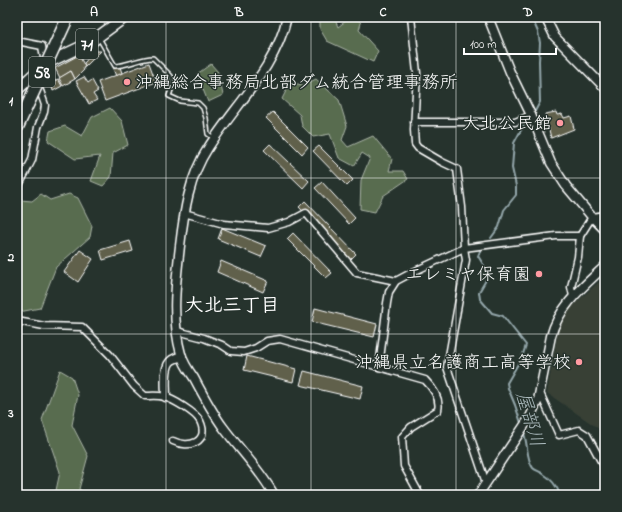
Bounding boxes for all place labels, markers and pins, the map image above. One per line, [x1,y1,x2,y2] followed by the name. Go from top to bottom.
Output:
[135,71,458,97] place label: 沖縄総合事務局北部ダム統合管理事務所
[122,77,132,87] marker: 沖縄総合事務局北部ダム統合管理事務所
[462,112,552,138] place label: 大北公民館
[555,118,565,128] marker: 大北公民館
[405,263,531,289] place label: エレミヤ保育園
[534,269,544,279] marker: エレミヤ保育園
[355,351,571,377] place label: 沖縄県立名護商工高等学校
[574,357,584,367] marker: 沖縄県立名護商工高等学校

